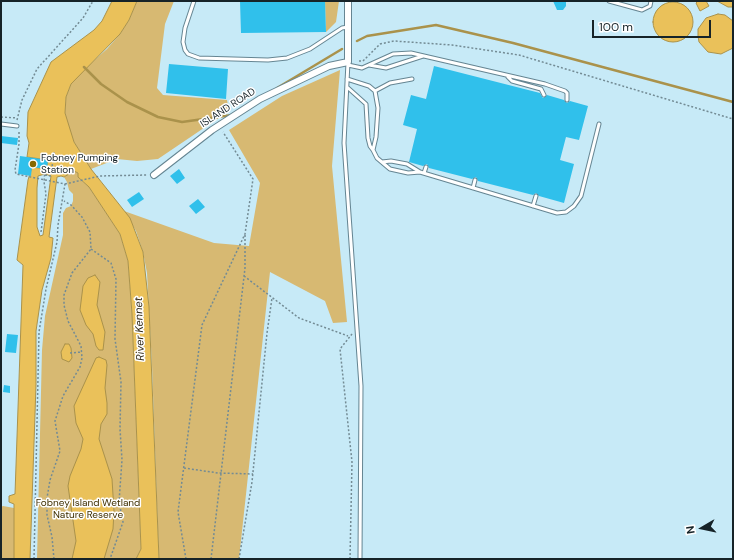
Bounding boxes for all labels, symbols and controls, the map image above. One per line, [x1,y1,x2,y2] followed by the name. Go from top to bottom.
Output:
[594,12,713,38] scale bar
[599,19,633,35] text: 100 m
[198,86,258,130] street label: ISLAND ROAD
[41,152,118,176] place label: Fobney Pumping Station
[28,159,38,169] marker: Fobney Pumping Station
[132,297,148,361] water label: River Kennet
[36,497,140,520] park label: Fobney Island Wetland Nature Reserve
[682,508,722,548] north arrow
[683,525,698,535] text: N

